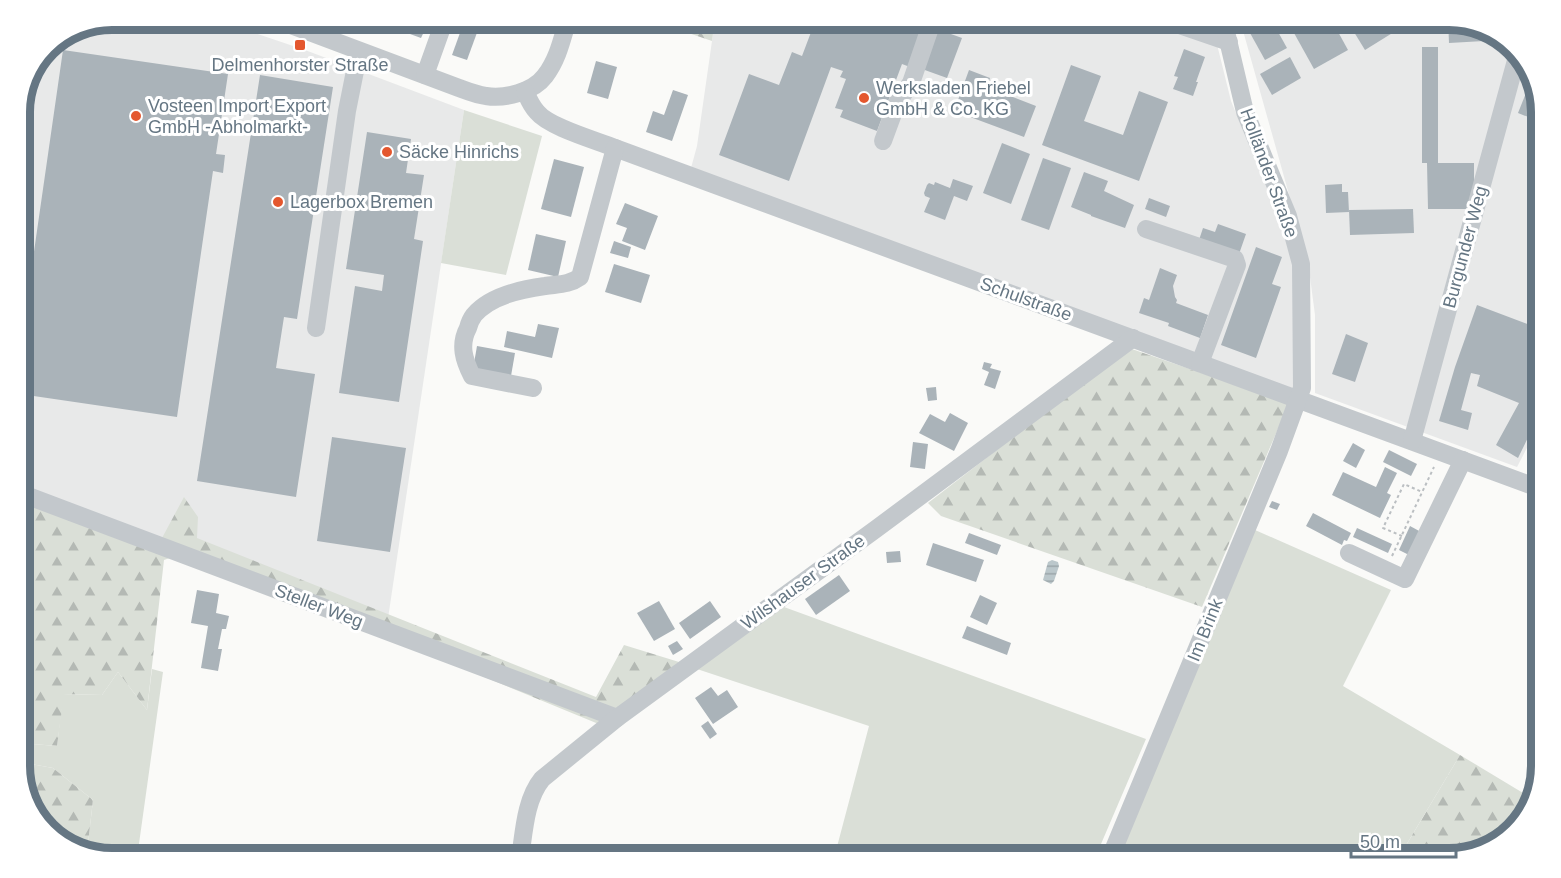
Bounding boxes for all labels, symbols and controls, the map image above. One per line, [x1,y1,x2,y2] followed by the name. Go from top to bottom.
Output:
[293,38,307,52] marker: Delmenhorster Straße
[211,55,389,75] place label: Delmenhorster Straße
[876,78,1031,119] place label: Werksladen Friebel GmbH & Co. KG
[857,91,871,105] marker: Werksladen Friebel GmbH & Co. KG
[148,96,326,137] place label: Vosteen Import Export GmbH -Abholmarkt-
[1236,106,1302,240] street label: Holländer Straße
[129,109,143,123] marker: Vosteen Import Export GmbH -Abholmarkt-
[399,142,519,162] place label: Säcke Hinrichs
[380,145,394,159] marker: Säcke Hinrichs
[1439,184,1491,310] street label: Burgunder Weg
[290,192,433,212] place label: Lagerbox Bremen
[271,195,285,209] marker: Lagerbox Bremen
[977,273,1075,325] street label: Schulstraße
[737,530,869,634] street label: Wilshauser Straße
[272,580,366,632] street label: Steller Weg
[1183,595,1227,664] street label: Im Brink
[1351,821,1456,859] scale bar
[1360,832,1400,852] text: 50 m

